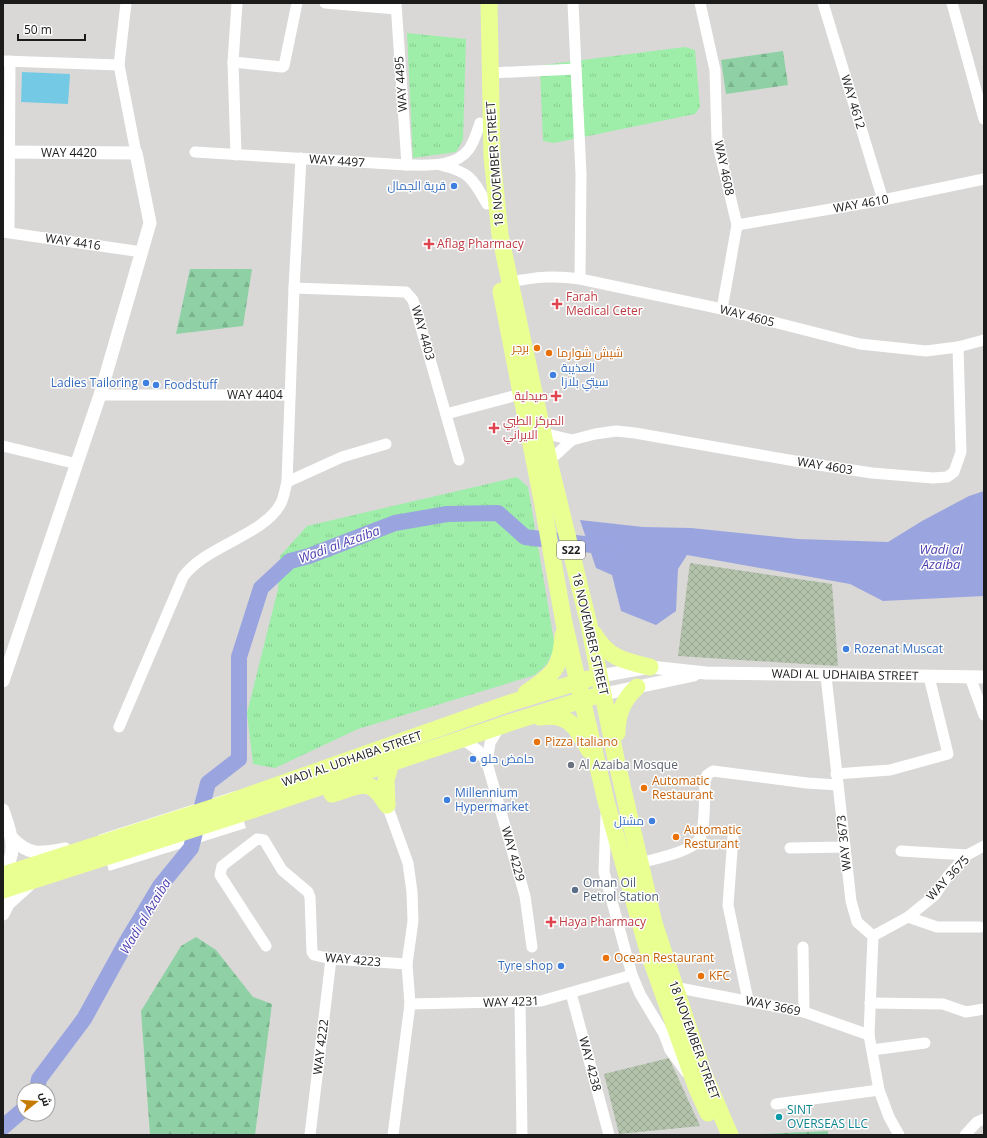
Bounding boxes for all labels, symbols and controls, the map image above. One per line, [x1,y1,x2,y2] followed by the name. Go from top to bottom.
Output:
[18,16,85,42] scale bar
[24,21,52,38] text: 50 m
[390,55,411,113] street label: WAY 4495
[837,73,870,131] street label: WAY 4612
[482,101,507,227] street label: 18 NOVEMBER STREET
[710,139,739,197] street label: WAY 4608
[41,144,97,161] street label: WAY 4420
[309,150,366,171] street label: WAY 4497
[388,177,446,194] place label: قرية الجمال
[449,181,459,191] marker: قرية الجمال
[832,190,890,217] street label: WAY 4610
[44,229,102,254] street label: WAY 4416
[437,235,525,252] place label: Aflag Pharmacy
[424,239,434,249] marker: Aflag Pharmacy
[566,288,643,319] place label: Farah Medical Ceter
[551,298,563,310] marker: Farah Medical Ceter
[718,300,776,331] street label: WAY 4605
[408,304,439,362] street label: WAY 4403
[511,339,529,356] place label: برجر
[532,343,542,353] marker: برجر
[557,344,623,361] place label: شيش شوارما
[544,348,554,358] marker: شيش شوارما
[561,359,609,392] place label: العذيبة سيتي بلازا
[548,370,558,380] marker: العذيبة سيتي بلازا
[51,374,138,391] place label: Ladies Tailoring
[164,376,218,393] place label: Foodstuff
[141,378,151,388] marker: Ladies Tailoring
[151,380,161,390] marker: Foodstuff
[227,386,283,403] street label: WAY 4404
[514,387,548,404] place label: صيدلية
[551,391,561,401] marker: صيدلية
[503,412,564,445] place label: المركز الطبي الايراني
[488,422,500,434] marker: المركز الطبي الايراني
[796,453,854,478] street label: WAY 4603
[296,521,383,567] water label: Wadi al Azaiba
[919,540,963,573] water label: Wadi al Azaiba
[557,541,585,559] road number: S22
[568,571,613,697] street label: 18 NOVEMBER STREET
[854,640,943,657] place label: Rozenat Muscat
[841,644,851,654] marker: Rozenat Muscat
[771,665,919,684] street label: WADI AL UDHAIBA STREET
[280,726,424,791] street label: WADI AL UDHAIBA STREET
[545,733,618,750] place label: Pizza Italiano
[532,737,542,747] marker: Pizza Italiano
[481,750,534,767] place label: حامض حلو
[468,754,478,764] marker: حامض حلو
[579,756,678,773] place label: Al Azaiba Mosque
[566,760,576,770] marker: Al Azaiba Mosque
[652,772,713,803] place label: Automatic Restaurant
[639,783,649,793] marker: Automatic Restaurant
[455,784,529,815] place label: Millennium Hypermarket
[442,795,452,805] marker: Millennium Hypermarket
[614,812,644,829] place label: مشتل
[832,814,855,872] street label: WAY 3673
[647,816,657,826] marker: مشتل
[684,821,742,852] place label: Automatic Resturant
[498,825,529,883] street label: WAY 4229
[671,832,681,842] marker: Automatic Resturant
[922,851,973,904] street label: WAY 3675
[115,874,175,957] water label: Wadi al Azaiba
[583,874,659,905] place label: Oman Oil Petrol Station
[570,885,580,895] marker: Oman Oil Petrol Station
[559,913,647,930] place label: Haya Pharmacy
[546,917,556,927] marker: Haya Pharmacy
[324,949,382,970] street label: WAY 4223
[614,949,714,966] place label: Ocean Restaurant
[601,953,611,963] marker: Ocean Restaurant
[498,957,553,974] place label: Tyre shop
[556,961,566,971] marker: Tyre shop
[709,967,731,984] place label: KFC
[696,971,706,981] marker: KFC
[665,978,724,1102] street label: 18 NOVEMBER STREET
[744,991,802,1020] street label: WAY 3669
[483,992,539,1011] street label: WAY 4231
[309,1018,332,1076] street label: WAY 4222
[575,1035,606,1093] street label: WAY 4238
[16,1082,56,1122] north arrow
[37,1090,55,1108] text: ش
[787,1101,869,1132] place label: SINT OVERSEAS LLC
[774,1112,784,1122] marker: SINT OVERSEAS LLC

